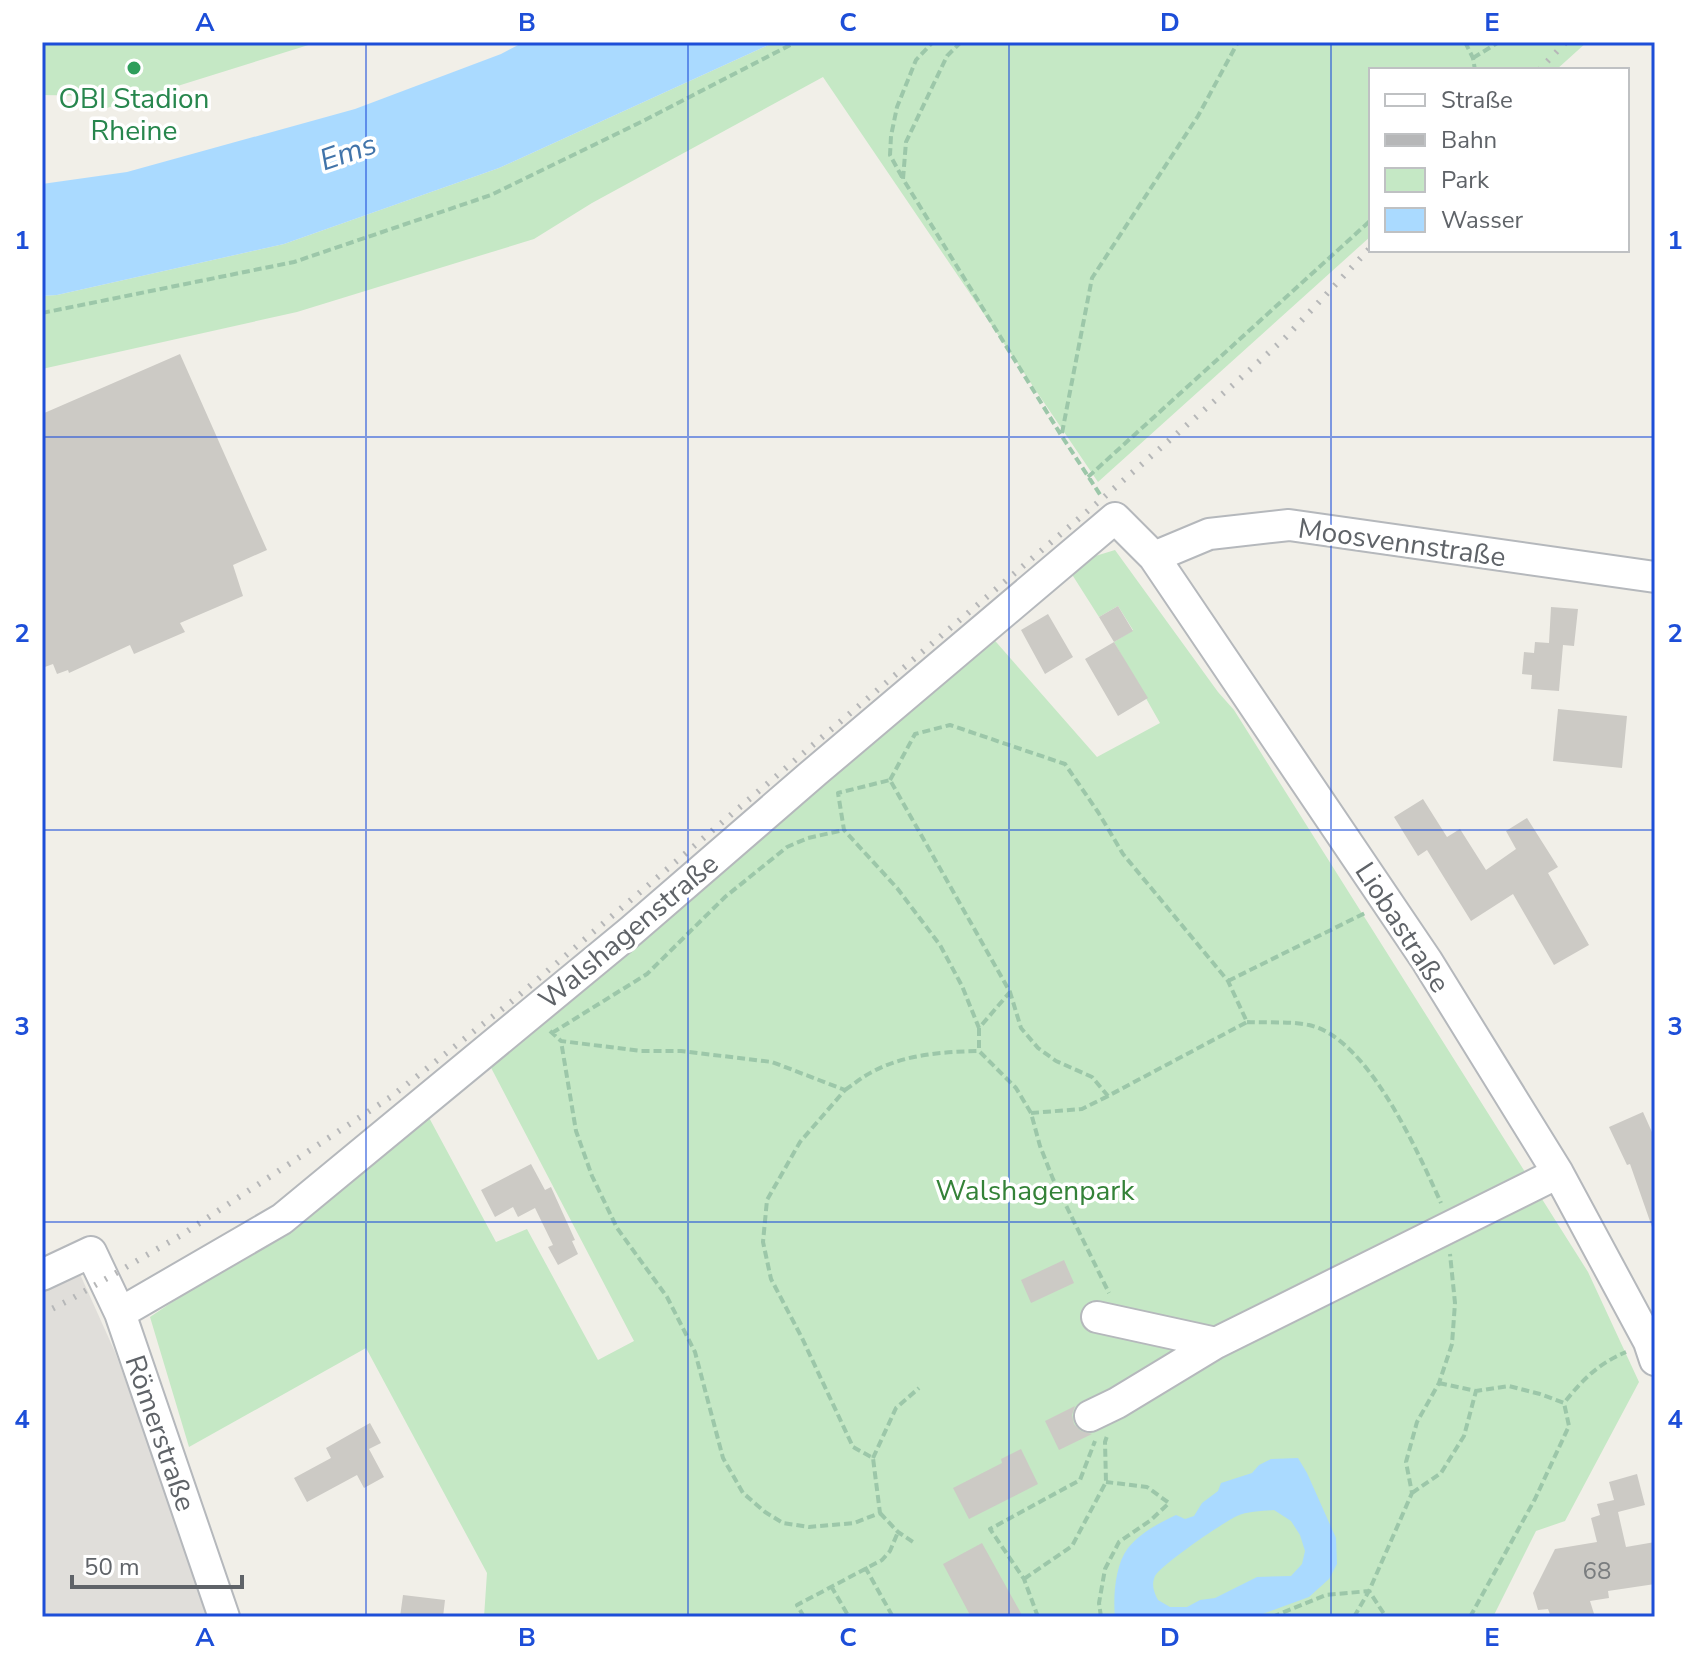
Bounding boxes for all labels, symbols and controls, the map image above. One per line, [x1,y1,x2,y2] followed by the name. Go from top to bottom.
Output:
[195,5,215,40] text: A
[518,5,536,40] text: B
[839,5,857,40] text: C
[1160,5,1180,40] text: D
[1484,5,1500,40] text: E
[125,59,143,77] marker: OBI Stadion Rheine
[1369,68,1629,252] legend
[59,80,209,150] place label: OBI Stadion Rheine
[1441,84,1513,116] text: Straße
[314,124,382,181] water label: Ems
[1441,124,1497,156] text: Bahn
[1441,164,1490,196] text: Park
[1441,204,1524,236] text: Wasser
[14,223,30,258] text: 1
[1667,223,1683,258] text: 1
[1296,510,1508,576] street label: Moosvennstraße
[14,616,30,651] text: 2
[1667,616,1683,651] text: 2
[531,845,727,1018] street label: Walshagenstraße
[1346,855,1459,1000] street label: Liobastraße
[14,1009,30,1044] text: 3
[1667,1009,1683,1044] text: 3
[936,1172,1135,1210] park label: Walshagenpark
[116,1350,205,1516] street label: Römerstraße
[14,1402,30,1437] text: 4
[1667,1402,1683,1437] text: 4
[72,1539,242,1589] scale bar
[84,1551,140,1583] text: 50 m
[1583,1555,1611,1587] house number: 68
[195,1620,215,1655] text: A
[518,1620,536,1655] text: B
[839,1620,857,1655] text: C
[1160,1620,1180,1655] text: D
[1484,1620,1500,1655] text: E

